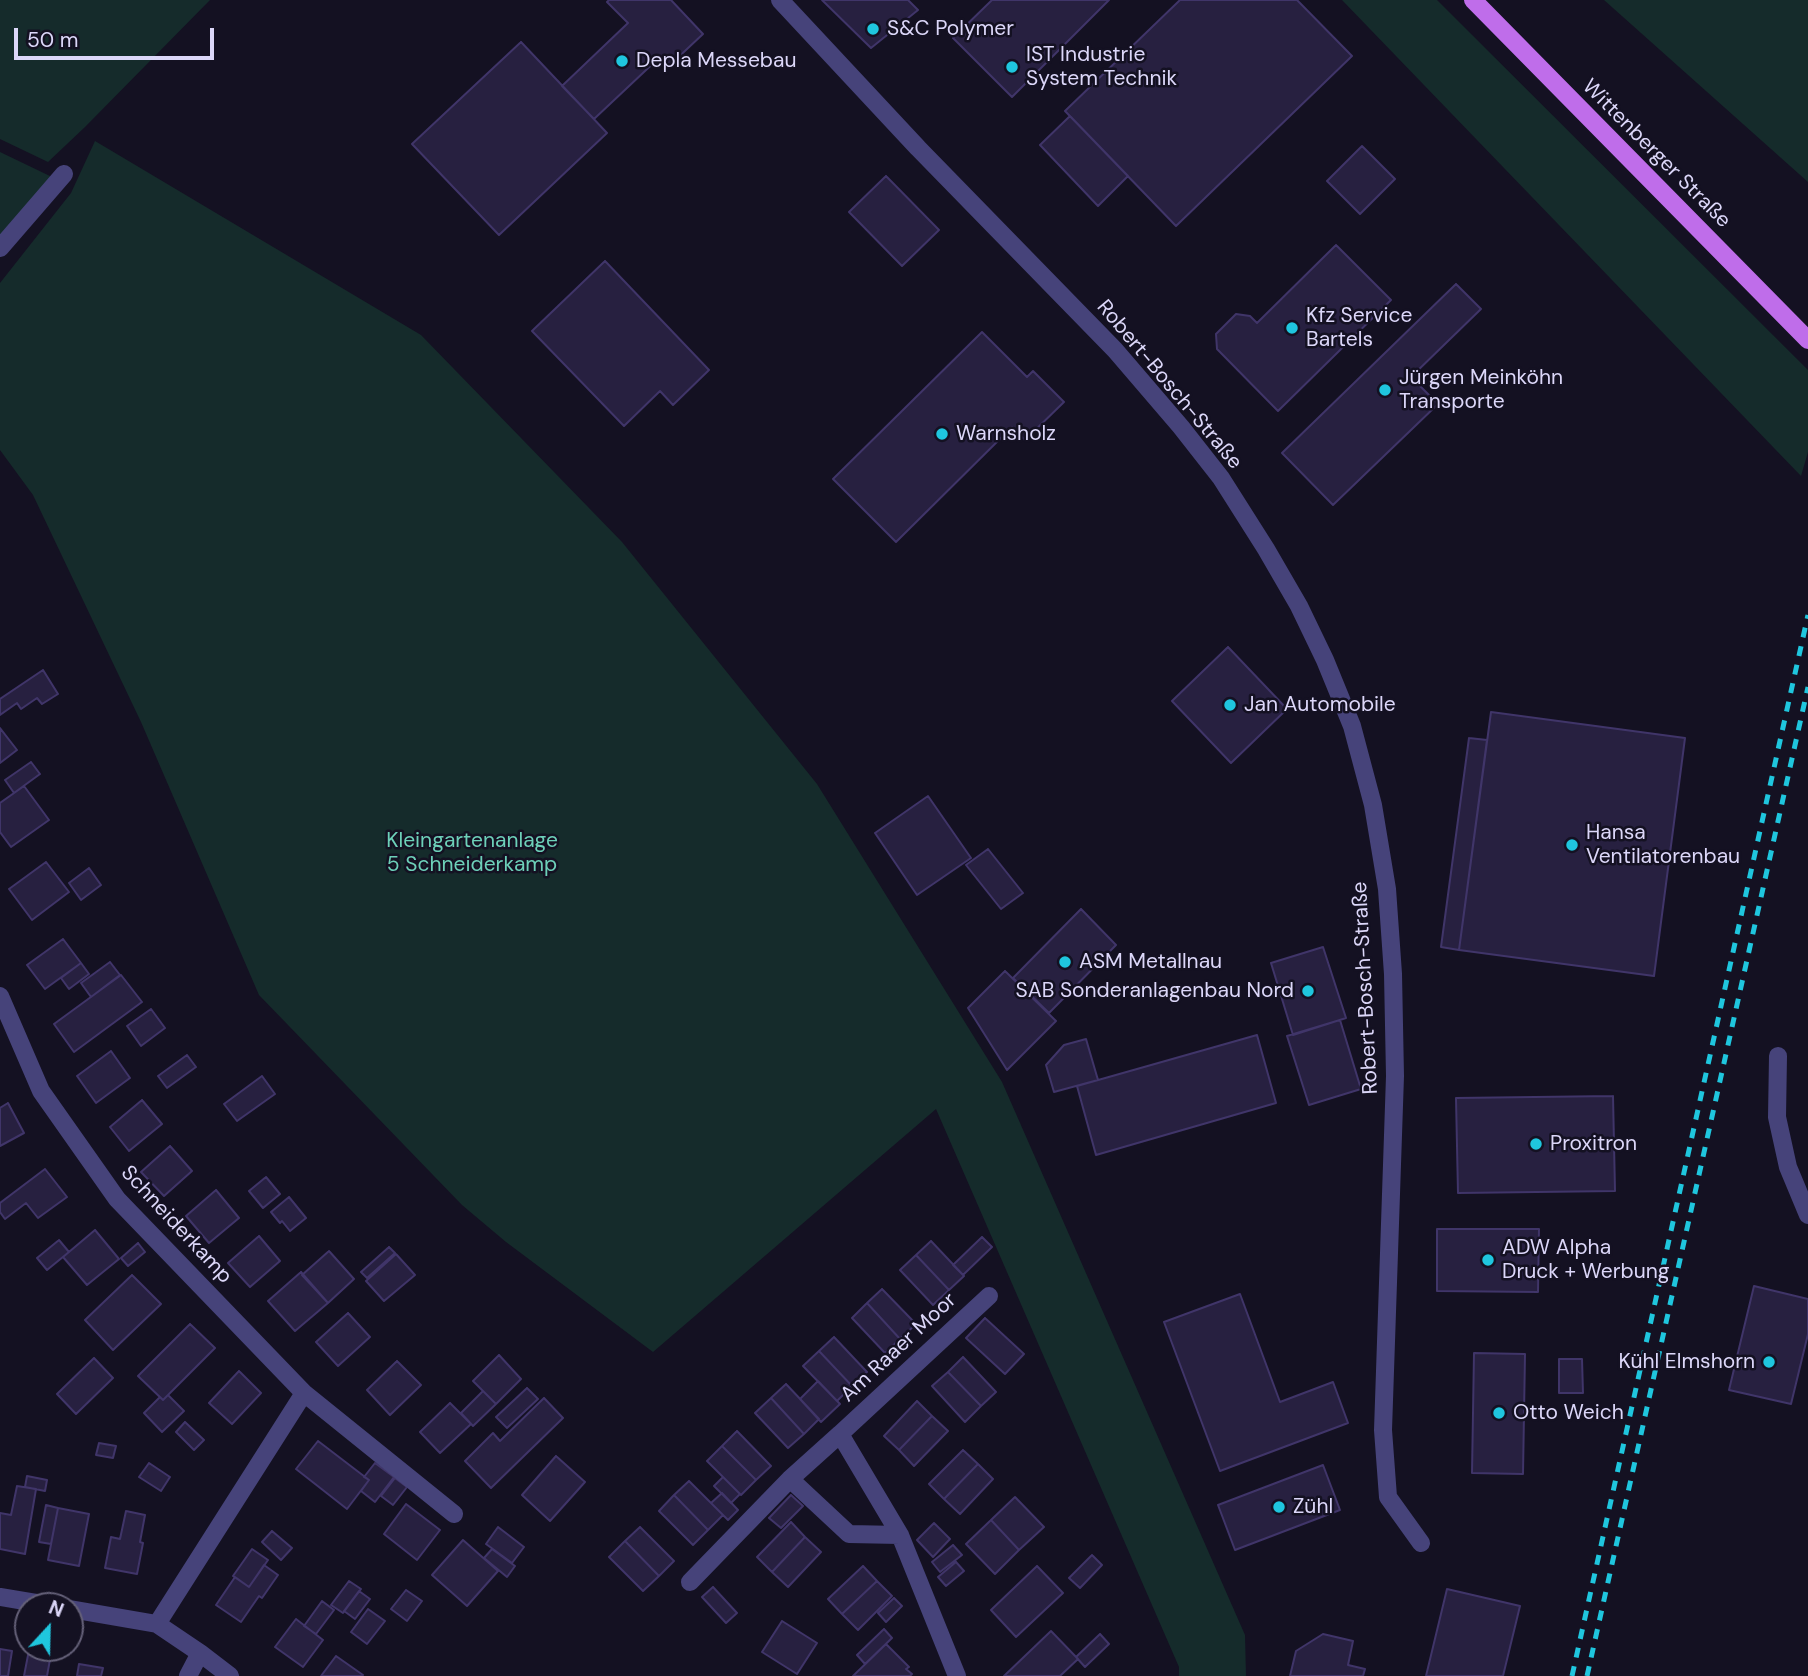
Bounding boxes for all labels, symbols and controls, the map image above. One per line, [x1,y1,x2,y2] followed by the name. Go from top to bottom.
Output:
[18,14,217,58] scale bar
[887,16,1014,42] place label: S&C Polymer
[865,21,881,37] marker: S&C Polymer
[27,26,78,54] text: 50 m
[1026,42,1177,92] place label: IST Industrie System Technik
[636,48,796,74] place label: Depla Messebau
[614,53,630,69] marker: Depla Messebau
[1004,59,1020,75] marker: IST Industrie System Technik
[1576,74,1736,234] street label: Wittenberger Straße
[1091,295,1247,475] street label: Robert-Bosch-Straße
[1306,303,1413,353] place label: Kfz Service Bartels
[1284,320,1300,336] marker: Kfz Service Bartels
[1399,365,1563,415] place label: Jürgen Meinköhn Transporte
[1377,382,1393,398] marker: Jürgen Meinköhn Transporte
[956,421,1056,447] place label: Warnsholz
[934,426,950,442] marker: Warnsholz
[1244,692,1396,718] place label: Jan Automobile
[1222,697,1238,713] marker: Jan Automobile
[1586,820,1740,870] place label: Hansa Ventilatorenbau
[386,828,558,878] park label: Kleingartenanlage 5 Schneiderkamp
[1564,837,1580,853] marker: Hansa Ventilatorenbau
[1348,881,1384,1095] street label: Robert-Bosch-Straße
[1079,949,1222,975] place label: ASM Metallnau
[1057,954,1073,970] marker: ASM Metallnau
[1016,978,1294,1004] place label: SAB Sonderanlagenbau Nord
[1300,983,1316,999] marker: SAB Sonderanlagenbau Nord
[1550,1131,1637,1157] place label: Proxitron
[1528,1136,1544,1152] marker: Proxitron
[115,1161,237,1289] street label: Schneiderkamp
[1502,1235,1669,1285] place label: ADW Alpha Druck + Werbung
[1480,1252,1496,1268] marker: ADW Alpha Druck + Werbung
[836,1288,962,1408] street label: Am Raaer Moor
[1619,1349,1755,1375] place label: Kühl Elmshorn
[1761,1354,1777,1370] marker: Kühl Elmshorn
[1513,1400,1624,1426] place label: Otto Weich
[1491,1405,1507,1421] marker: Otto Weich
[1293,1494,1333,1520] place label: Zühl
[1271,1499,1287,1515] marker: Zühl
[14,1592,84,1662] north arrow
[45,1595,67,1623] text: N

